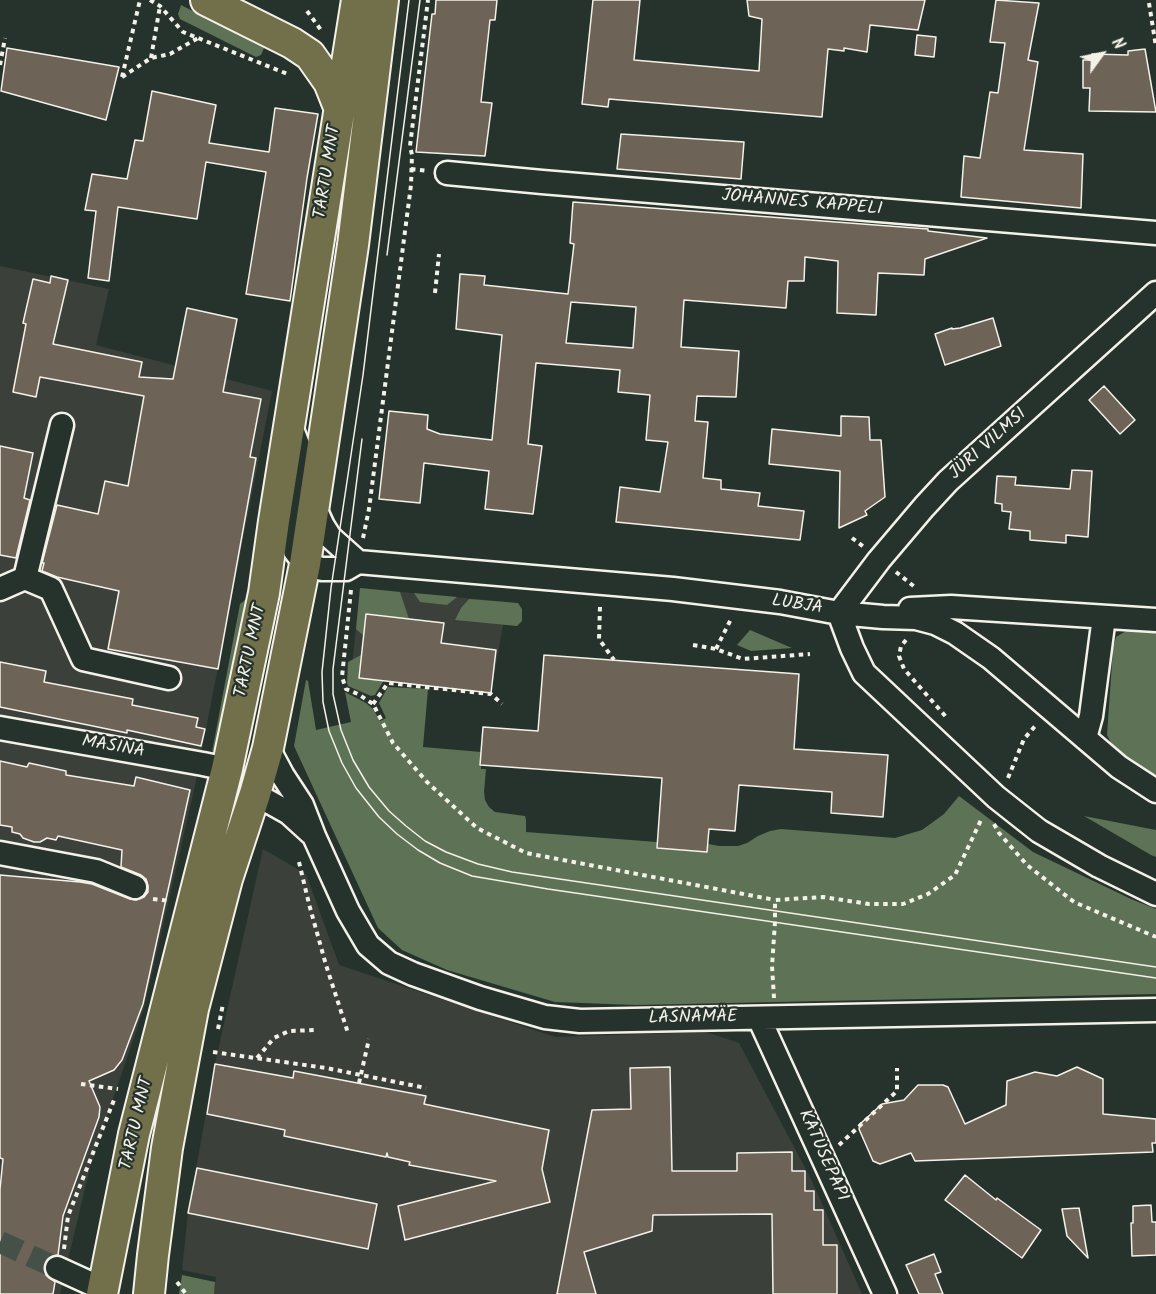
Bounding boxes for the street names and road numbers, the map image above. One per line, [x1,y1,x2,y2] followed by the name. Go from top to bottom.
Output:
[311,124,347,220] street label: TARTU MNT
[721,186,883,222] street label: JOHANNES KAPPELI
[946,405,1032,485] street label: JÜRI VILMSI
[770,591,824,621] street label: LUBJA
[232,602,272,700] street label: TARTU MNT
[80,732,146,764] street label: MASINA
[648,1007,738,1031] street label: LASNAMÄE
[117,1075,159,1173] street label: TARTU MNT
[792,1107,852,1205] street label: KATUSEPAPI

